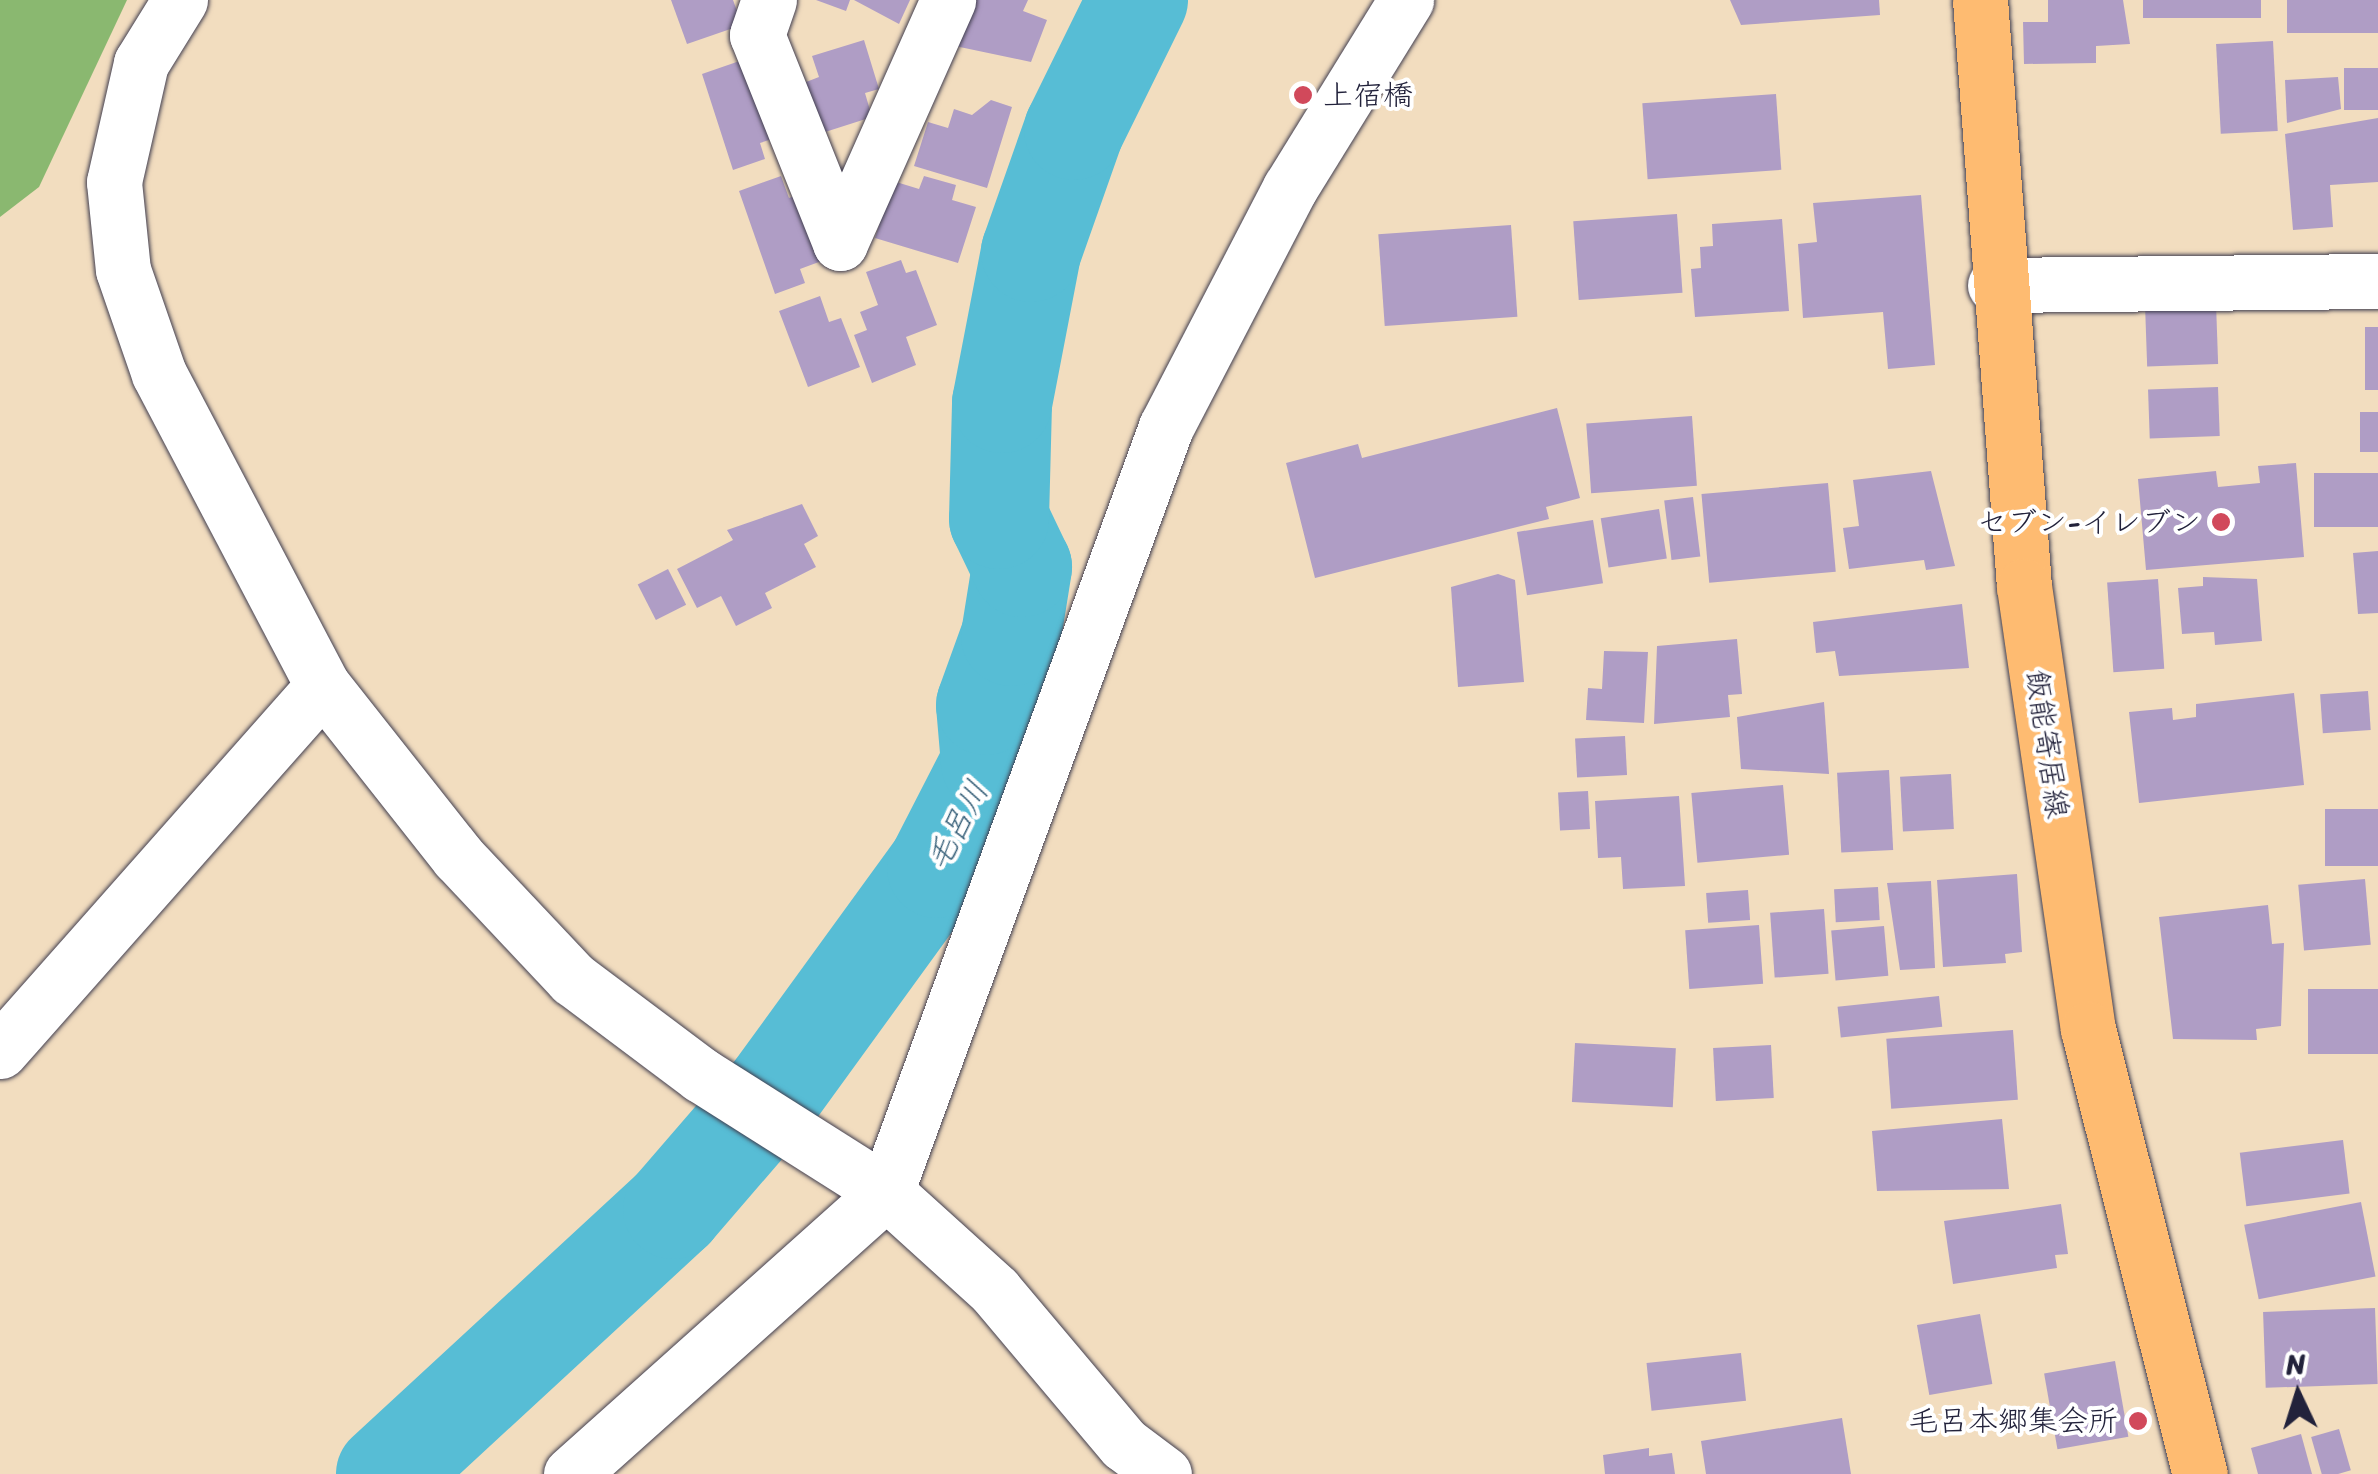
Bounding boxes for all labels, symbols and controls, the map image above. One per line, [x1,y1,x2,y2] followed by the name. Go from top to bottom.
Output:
[1323,77,1413,113] place label: 上宿橋
[1292,84,1314,106] marker: 上宿橋
[1977,504,2201,540] place label: セブン-イレブン
[2210,511,2232,533] marker: セブン-イレブン
[2019,667,2075,821] street label: 飯能寄居線
[919,775,997,877] water label: 毛呂川
[2284,1338,2307,1389] text: N
[2248,1344,2348,1444] north arrow
[1908,1403,2118,1439] place label: 毛呂本郷集会所
[2127,1410,2149,1432] marker: 毛呂本郷集会所

